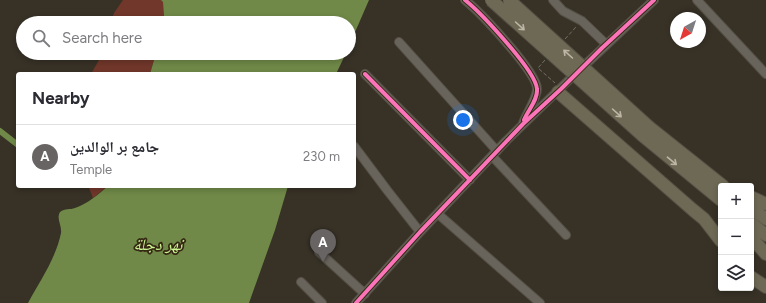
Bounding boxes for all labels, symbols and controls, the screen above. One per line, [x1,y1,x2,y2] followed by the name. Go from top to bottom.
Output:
[670,12,706,48] north arrow
[16,16,356,60] search box
[515,21,525,31] one-way arrow
[30,27,52,49] icon: search
[62,29,142,47] text: Search here
[563,49,574,58] one-way arrow
[32,88,90,108] text: Nearby
[612,108,622,118] one-way arrow
[453,110,473,130] your location
[70,138,159,156] text: جامع بر الوالدين
[40,149,50,164] text: A
[303,149,340,164] text: 230 m
[666,156,677,165] one-way arrow
[70,162,112,177] text: Temple
[718,183,754,291] map controls
[718,183,754,219] button: +
[718,219,754,255] button: −
[310,229,336,262] pin: A
[134,235,185,254] water label: نهر دجلة
[718,255,754,291] button: layers

